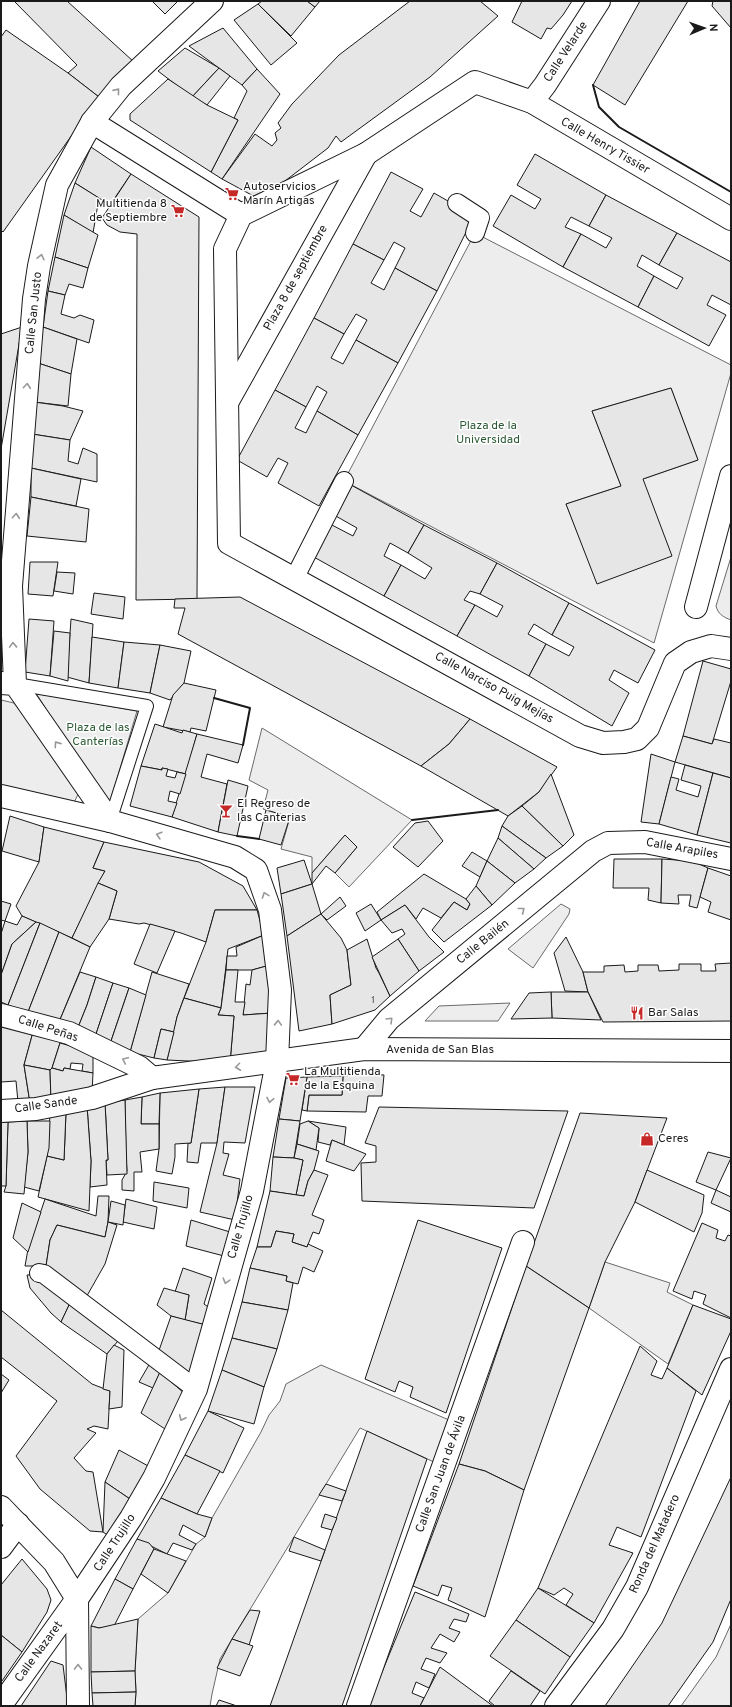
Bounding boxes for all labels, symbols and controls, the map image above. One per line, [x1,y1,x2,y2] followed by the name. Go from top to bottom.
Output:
[684,8,724,48] north arrow
[540,19,592,85] street label: Calle Velarde
[706,23,720,32] text: N
[112,89,119,96] one-way arrow
[557,114,653,178] street label: Calle Henry Tissier
[243,179,316,209] place label: Autoservicios Marín Artigas
[224,186,240,202] supermarket icon: Autoservicios Marín Artigas
[89,196,167,226] place label: Multitienda 8 de Septiembre
[170,203,186,219] supermarket icon: Multitienda 8 de Septiembre
[260,222,332,334] street label: Plaza 8 de septiembre
[36,254,45,261] one-way arrow
[22,271,46,355] street label: Calle San Justo
[22,383,31,389] one-way arrow
[456,418,520,448] park label: Plaza de la Universidad
[12,513,21,519] one-way arrow
[9,642,17,648] one-way arrow
[432,649,556,727] street label: Calle Narciso Puig Mejías
[66,720,130,750] park label: Plaza de las Canterías
[55,742,62,749] one-way arrow
[237,796,310,826] place label: El Regreso de las Canterias
[218,803,234,819] bar icon: El Regreso de las Canterias
[156,831,163,840] one-way arrow
[645,835,719,863] street label: Calle Arapiles
[261,891,269,898] one-way arrow
[517,908,525,915] one-way arrow
[453,916,513,968] street label: Calle Bailén
[371,994,375,1007] house number: 1
[629,1005,645,1021] restaurant icon: Bar Salas
[648,1005,699,1021] place label: Bar Salas
[16,1012,80,1046] street label: Calle Peñas
[385,1017,393,1025] one-way arrow
[274,1020,283,1026] one-way arrow
[386,1042,494,1058] street label: Avenida de San Blas
[121,1057,129,1065] one-way arrow
[235,1062,241,1071] one-way arrow
[304,1064,381,1094] place label: La Multitienda de la Esquina
[285,1071,301,1087] supermarket icon: La Multitienda de la Esquina
[13,1093,79,1117] street label: Calle Sande
[266,1097,274,1103] one-way arrow
[639,1131,655,1147] shop icon: Ceres
[658,1131,689,1147] place label: Ceres
[224,1193,258,1261] street label: Calle Trujillo
[222,1277,231,1284] one-way arrow
[179,1413,187,1421] one-way arrow
[412,1413,470,1535] street label: Calle San Juan de Ávila
[626,1492,684,1596] street label: Ronda del Matadero
[90,1511,140,1575] street label: Calle Trujillo
[11,1618,67,1686] street label: Calle Nazaret
[74,1664,82,1670] one-way arrow

